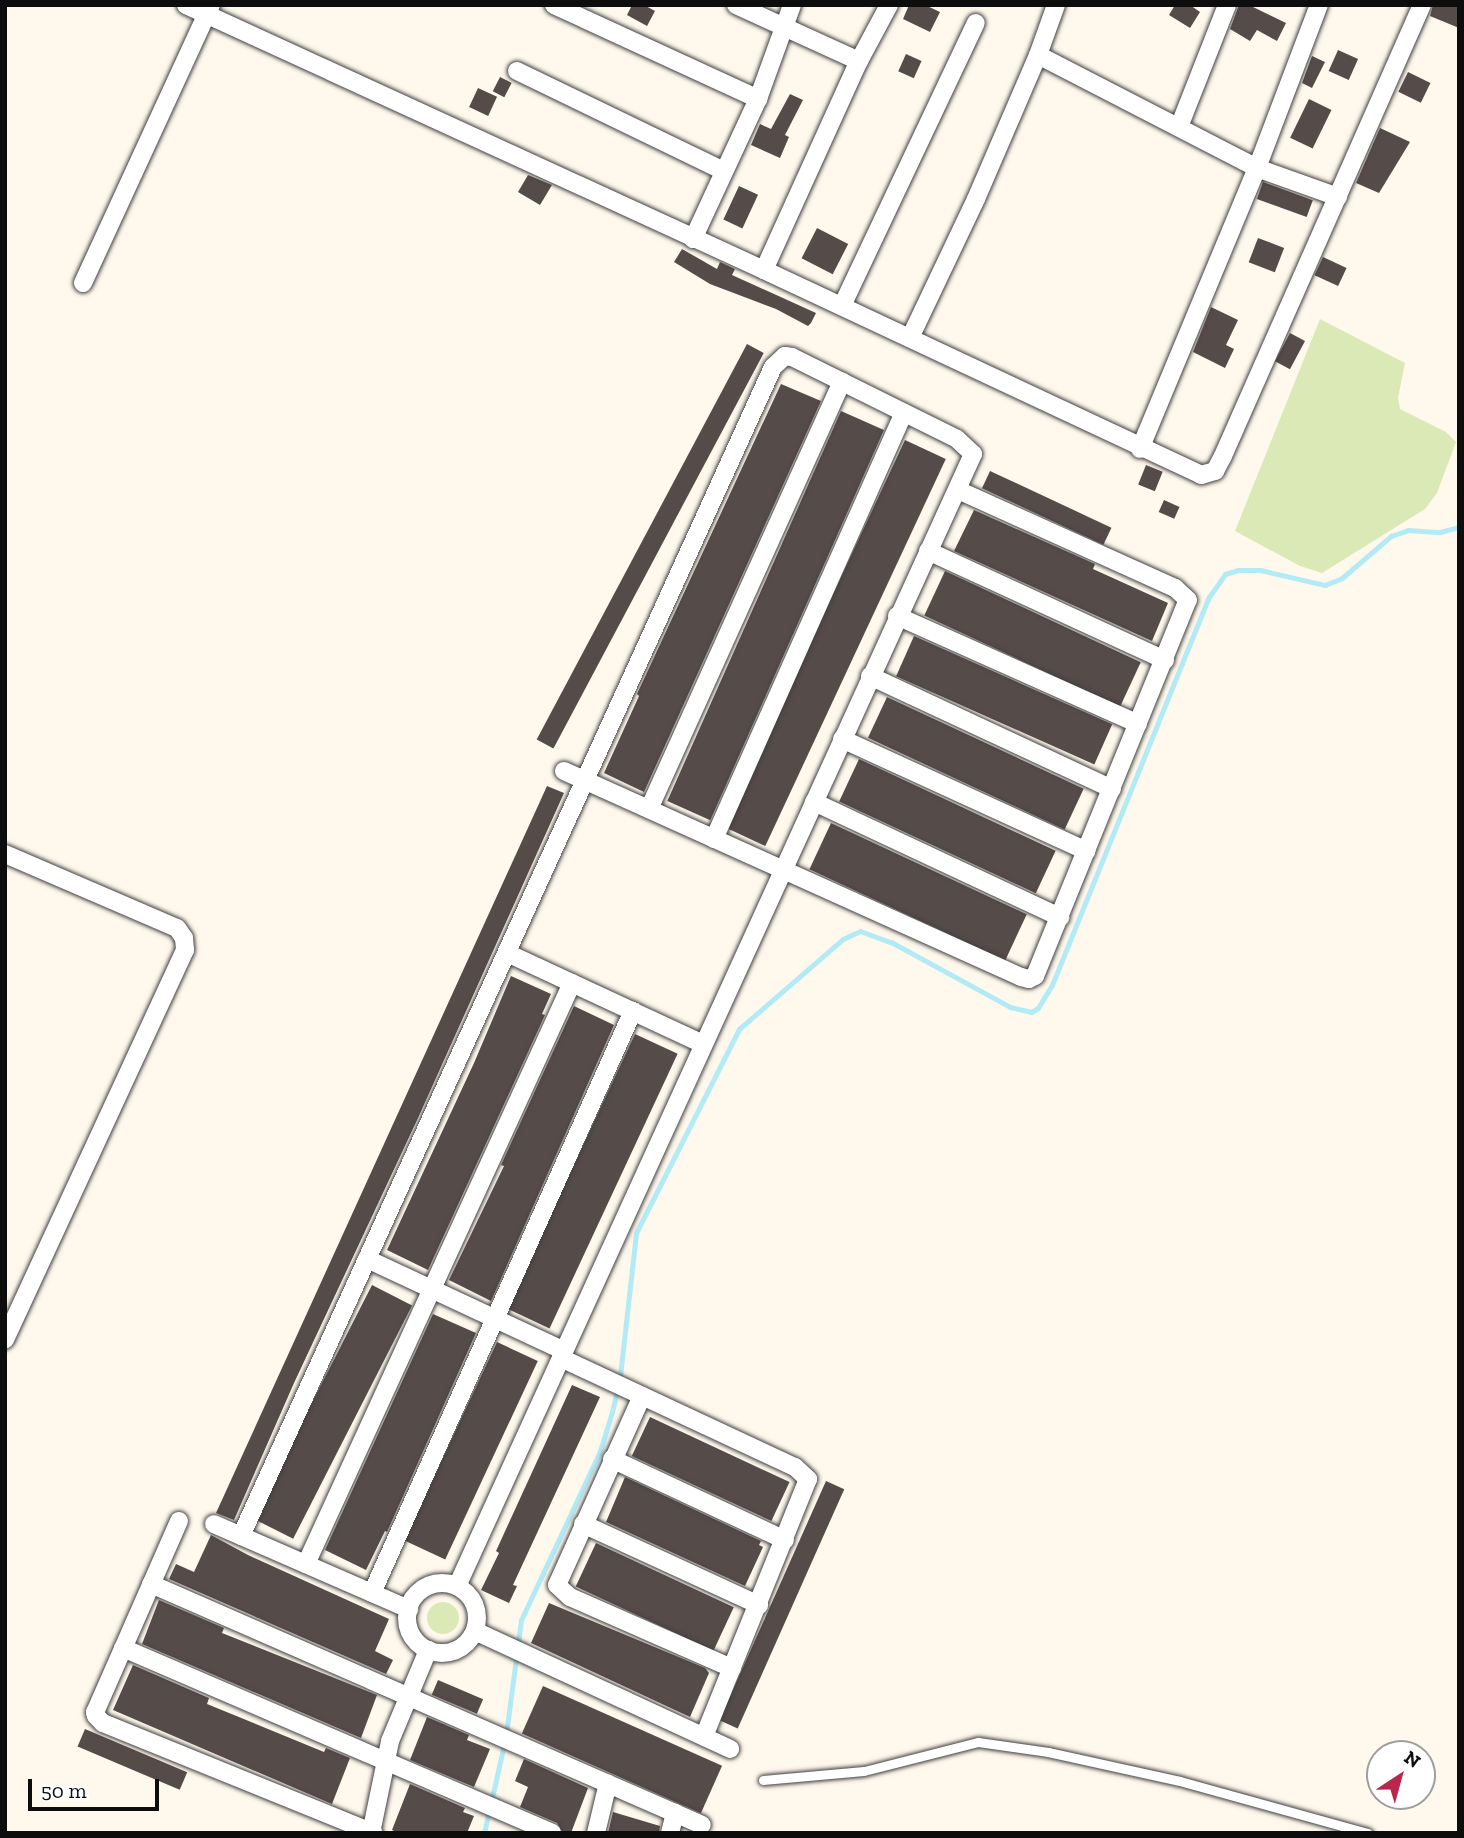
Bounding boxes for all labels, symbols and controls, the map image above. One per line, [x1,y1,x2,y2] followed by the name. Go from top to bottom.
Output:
[1366,1740,1436,1810] north arrow
[1400,1746,1425,1773] text: N
[32,1764,163,1808] scale bar
[41,1778,87,1803] text: 50 m

